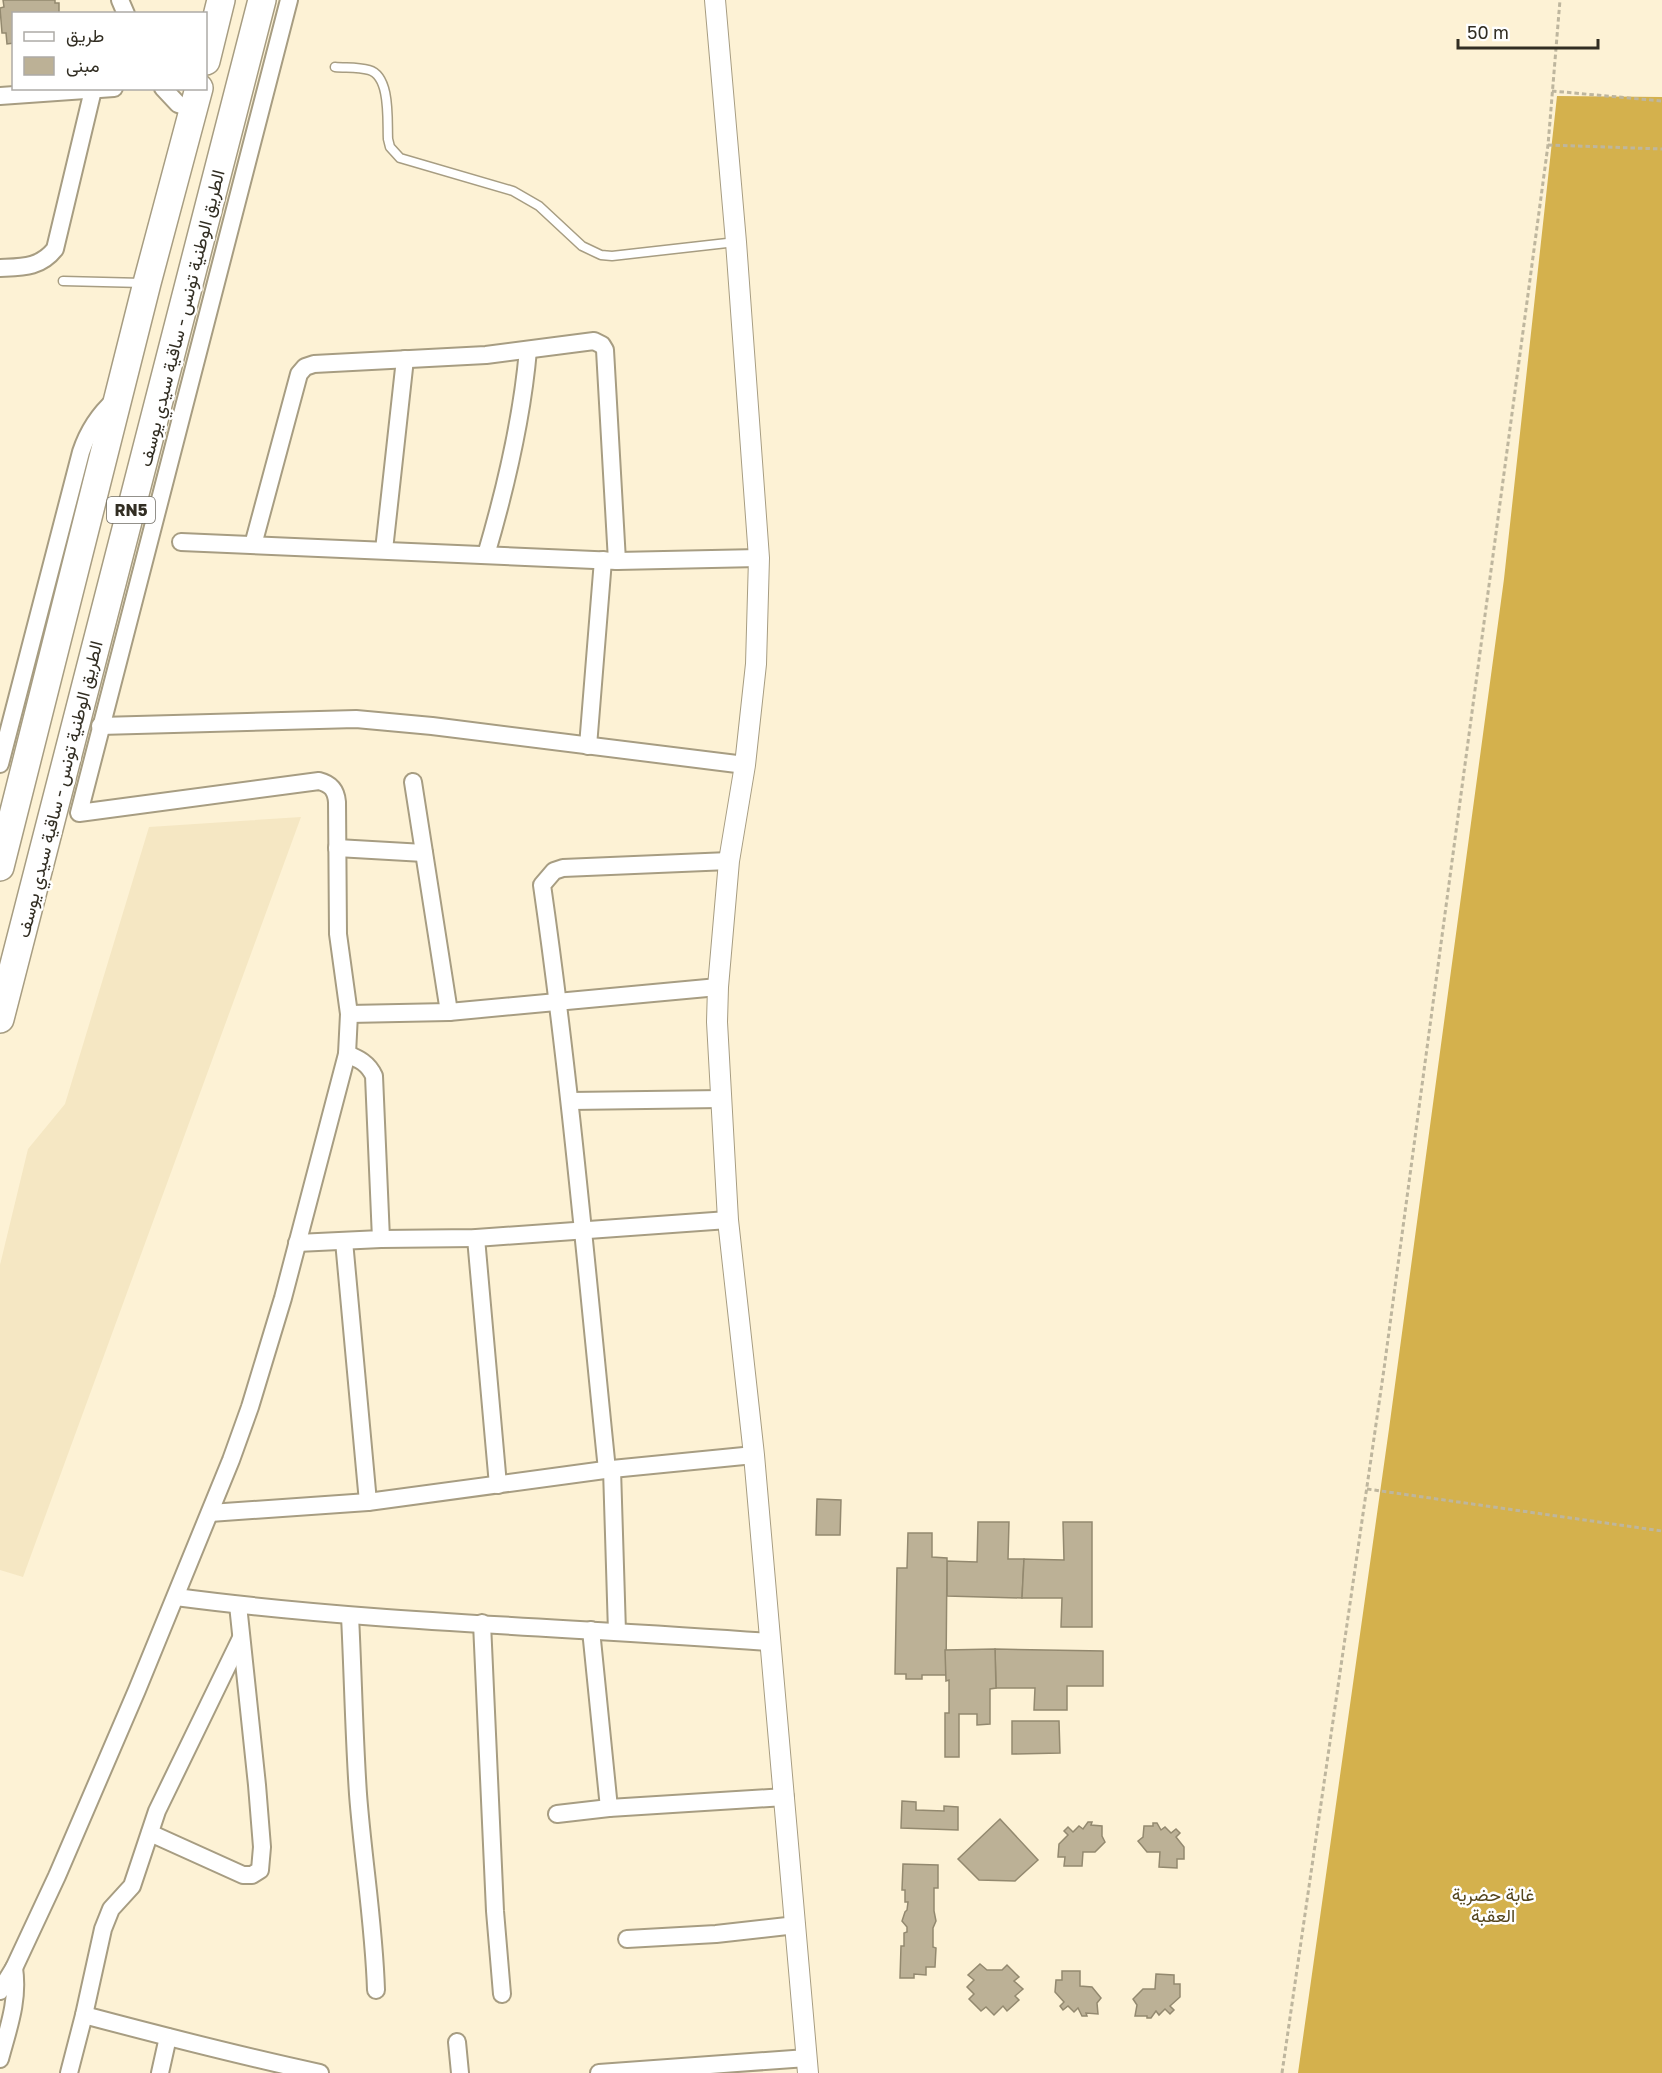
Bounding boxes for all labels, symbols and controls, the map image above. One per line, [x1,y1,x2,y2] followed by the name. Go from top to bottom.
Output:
[12,12,207,90] legend
[1458,12,1598,50] scale bar
[1467,21,1509,43] text: 50 m
[66,24,104,47] text: طريق
[66,54,100,77] text: مبنى
[133,167,233,470] street label: الطريق الوطنية تونس - ساقية سيدي يوسف
[107,497,155,523] road number: RN5
[11,638,111,941] street label: الطريق الوطنية تونس - ساقية سيدي يوسف
[1452,1883,1534,1926] park label: غابة حضرية العقبة

